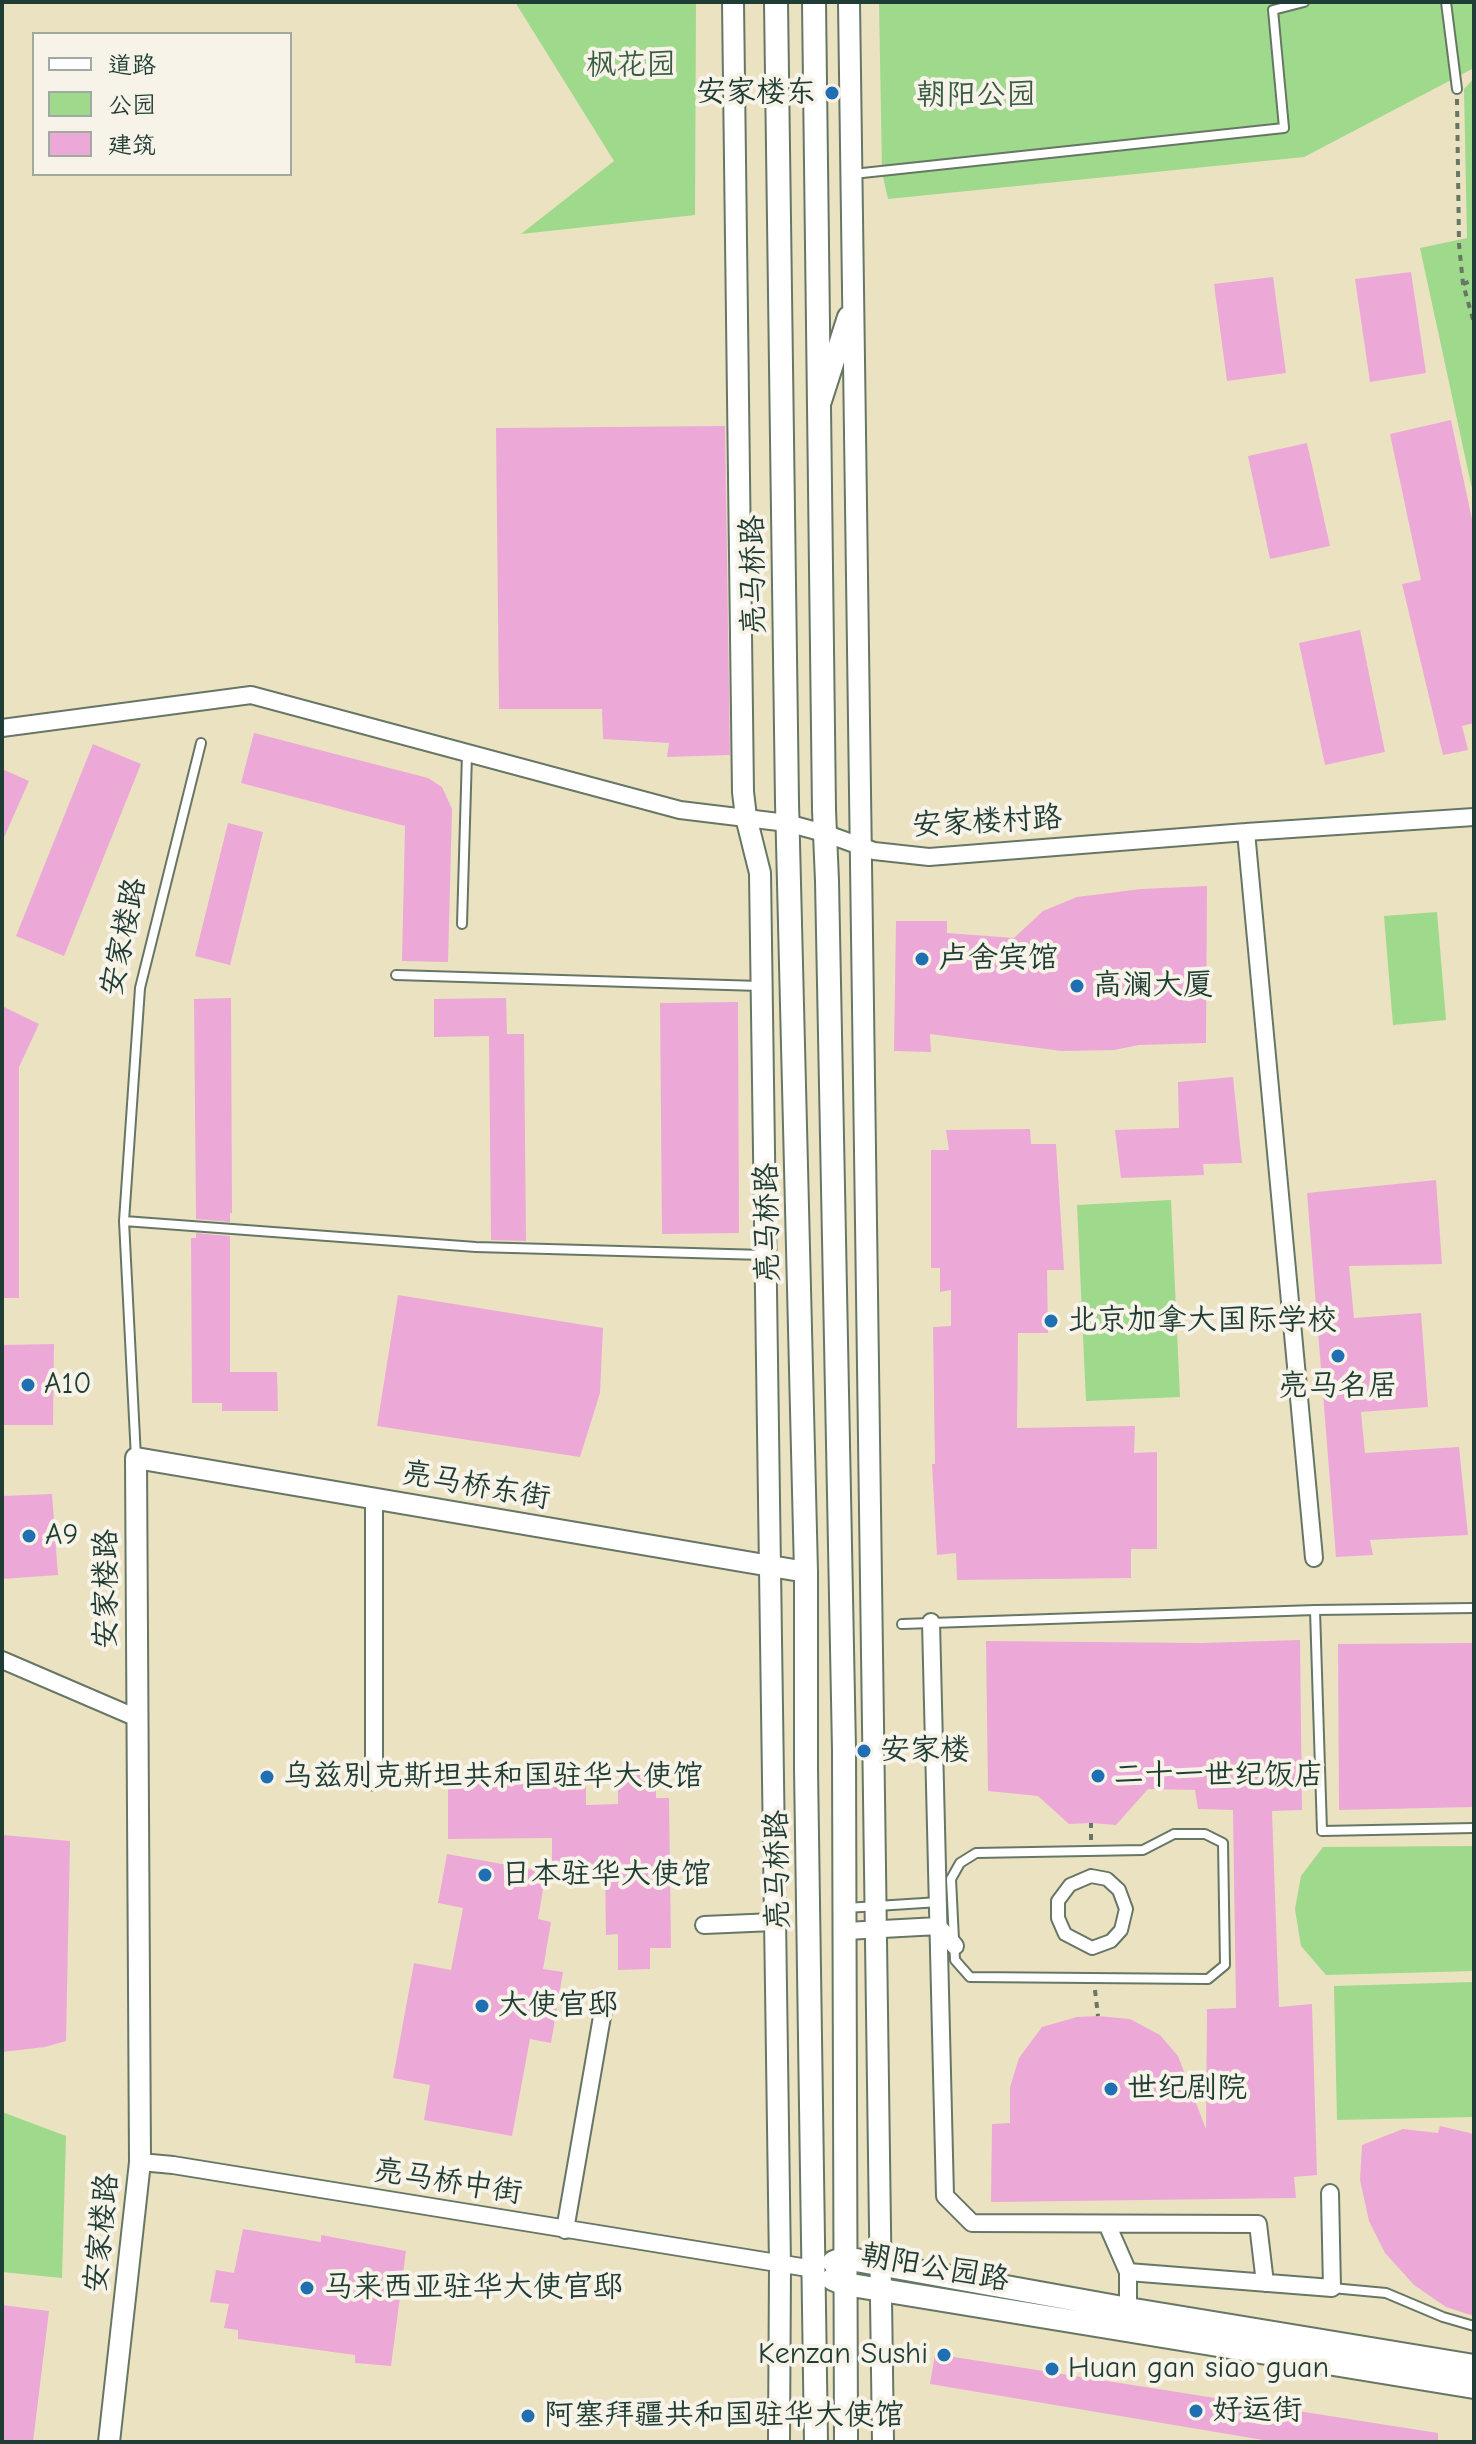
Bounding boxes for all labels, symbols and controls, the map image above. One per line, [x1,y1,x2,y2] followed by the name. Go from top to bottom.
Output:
[32,32,292,176] legend
[586,48,676,84] park label: 枫花园
[108,51,156,79] text: 道路
[696,75,816,111] place label: 安家楼东
[916,78,1036,114] park label: 朝阳公园
[823,84,841,102] marker: 安家楼东
[108,91,156,119] text: 公园
[108,131,156,159] text: 建筑
[735,515,773,635] street label: 亮马桥路
[911,800,1063,844] street label: 安家楼村路
[94,875,154,999] street label: 安家楼路
[938,941,1058,977] place label: 卢舍宾馆
[913,950,931,968] marker: 卢舍宾馆
[1093,968,1213,1004] place label: 高澜大厦
[1068,977,1086,995] marker: 高澜大厦
[749,1163,787,1283] street label: 亮马桥路
[1067,1303,1337,1339] place label: 北京加拿大国际学校
[1042,1312,1060,1330] marker: 北京加拿大国际学校
[1329,1347,1347,1365] marker: 亮马名居
[44,1367,92,1403] place label: A10
[1278,1369,1398,1405] place label: 亮马名居
[19,1376,37,1394] marker: A10
[399,1455,553,1517] street label: 亮马桥东街
[45,1518,78,1554] place label: A9
[20,1527,38,1545] marker: A9
[89,1529,125,1649] street label: 安家楼路
[880,1733,970,1769] place label: 安家楼
[855,1742,873,1760] marker: 安家楼
[1114,1758,1324,1794] place label: 二十一世纪饭店
[283,1759,703,1795] place label: 乌兹别克斯坦共和国驻华大使馆
[1089,1767,1107,1785] marker: 二十一世纪饭店
[258,1768,276,1786] marker: 乌兹别克斯坦共和国驻华大使馆
[759,1810,797,1930] street label: 亮马桥路
[501,1857,711,1893] place label: 日本驻华大使馆
[476,1866,494,1884] marker: 日本驻华大使馆
[498,1988,618,2024] place label: 大使官邸
[473,1997,491,2015] marker: 大使官邸
[1127,2071,1247,2107] place label: 世纪剧院
[1102,2080,1120,2098] marker: 世纪剧院
[371,2152,525,2212] street label: 亮马桥中街
[78,2171,126,2295] street label: 安家楼路
[858,2237,1012,2299] street label: 朝阳公园路
[323,2270,623,2306] place label: 马来西亚驻华大使官邸
[298,2279,316,2297] marker: 马来西亚驻华大使官邸
[758,2337,928,2373] place label: Kenzan Sushi
[935,2346,953,2364] marker: Kenzan Sushi
[1068,2351,1329,2387] place label: Huan gan siao guan
[1043,2360,1061,2378] marker: Huan gan siao guan
[1212,2393,1302,2429] place label: 好运街
[544,2398,904,2434] place label: 阿塞拜疆共和国驻华大使馆
[1187,2402,1205,2420] marker: 好运街
[519,2407,537,2425] marker: 阿塞拜疆共和国驻华大使馆

